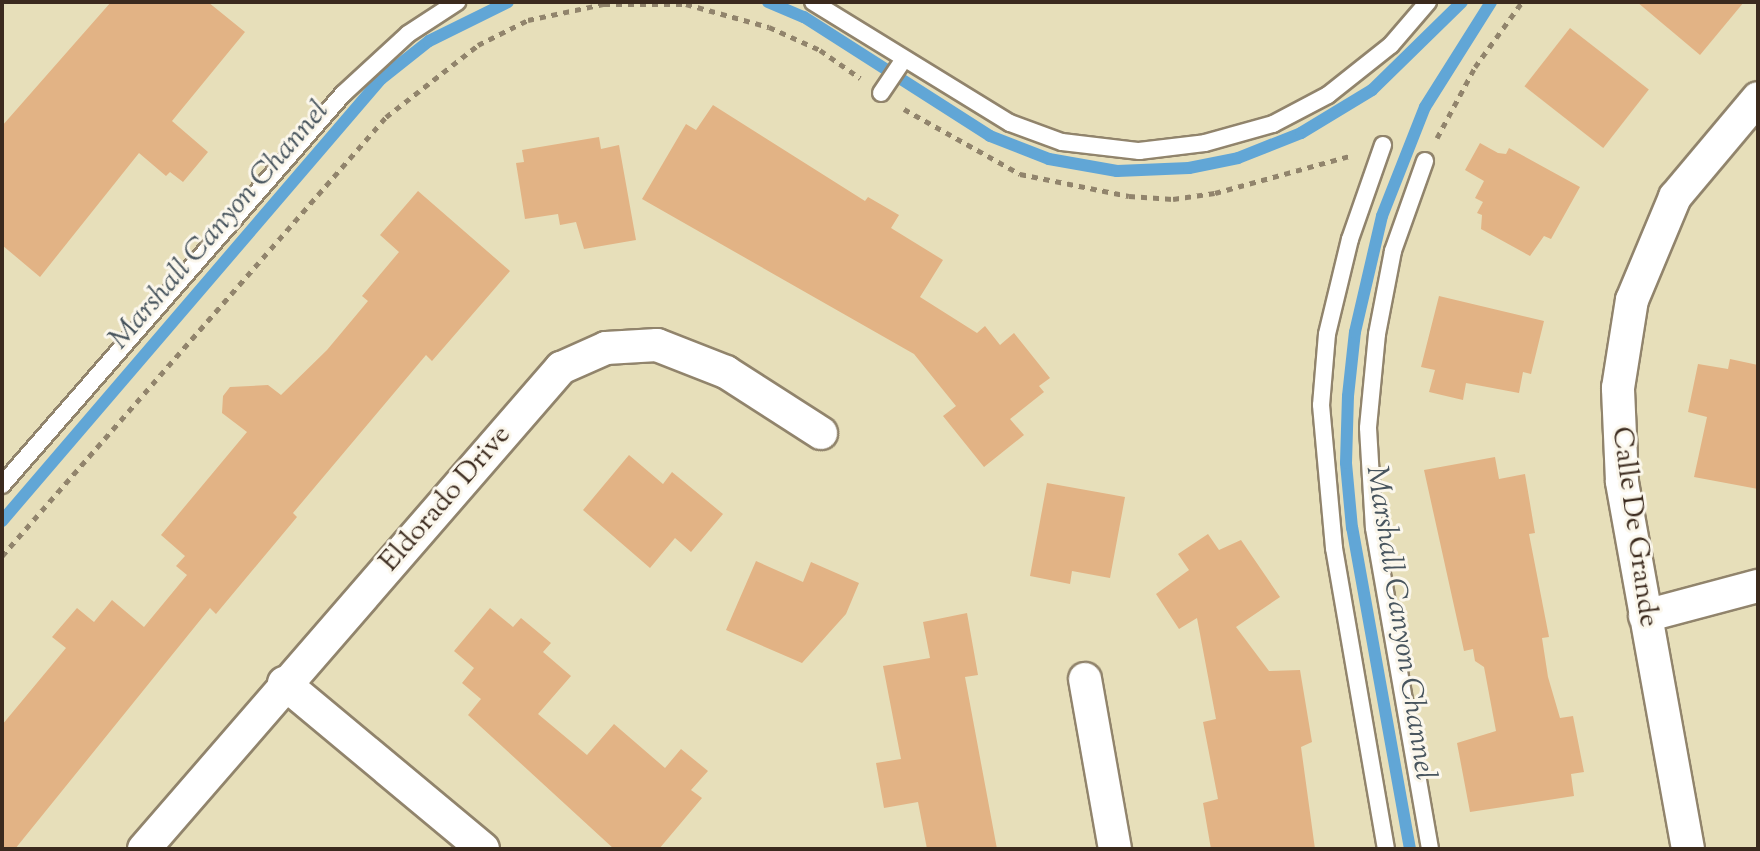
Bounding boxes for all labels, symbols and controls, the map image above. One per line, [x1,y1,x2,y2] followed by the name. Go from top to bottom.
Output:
[102,94,338,358] water label: Marshall Canyon Channel
[373,419,519,579] street label: Eldorado Drive
[1603,425,1665,629] street label: Calle De Grande
[1356,463,1442,783] water label: Marshall Canyon Channel

